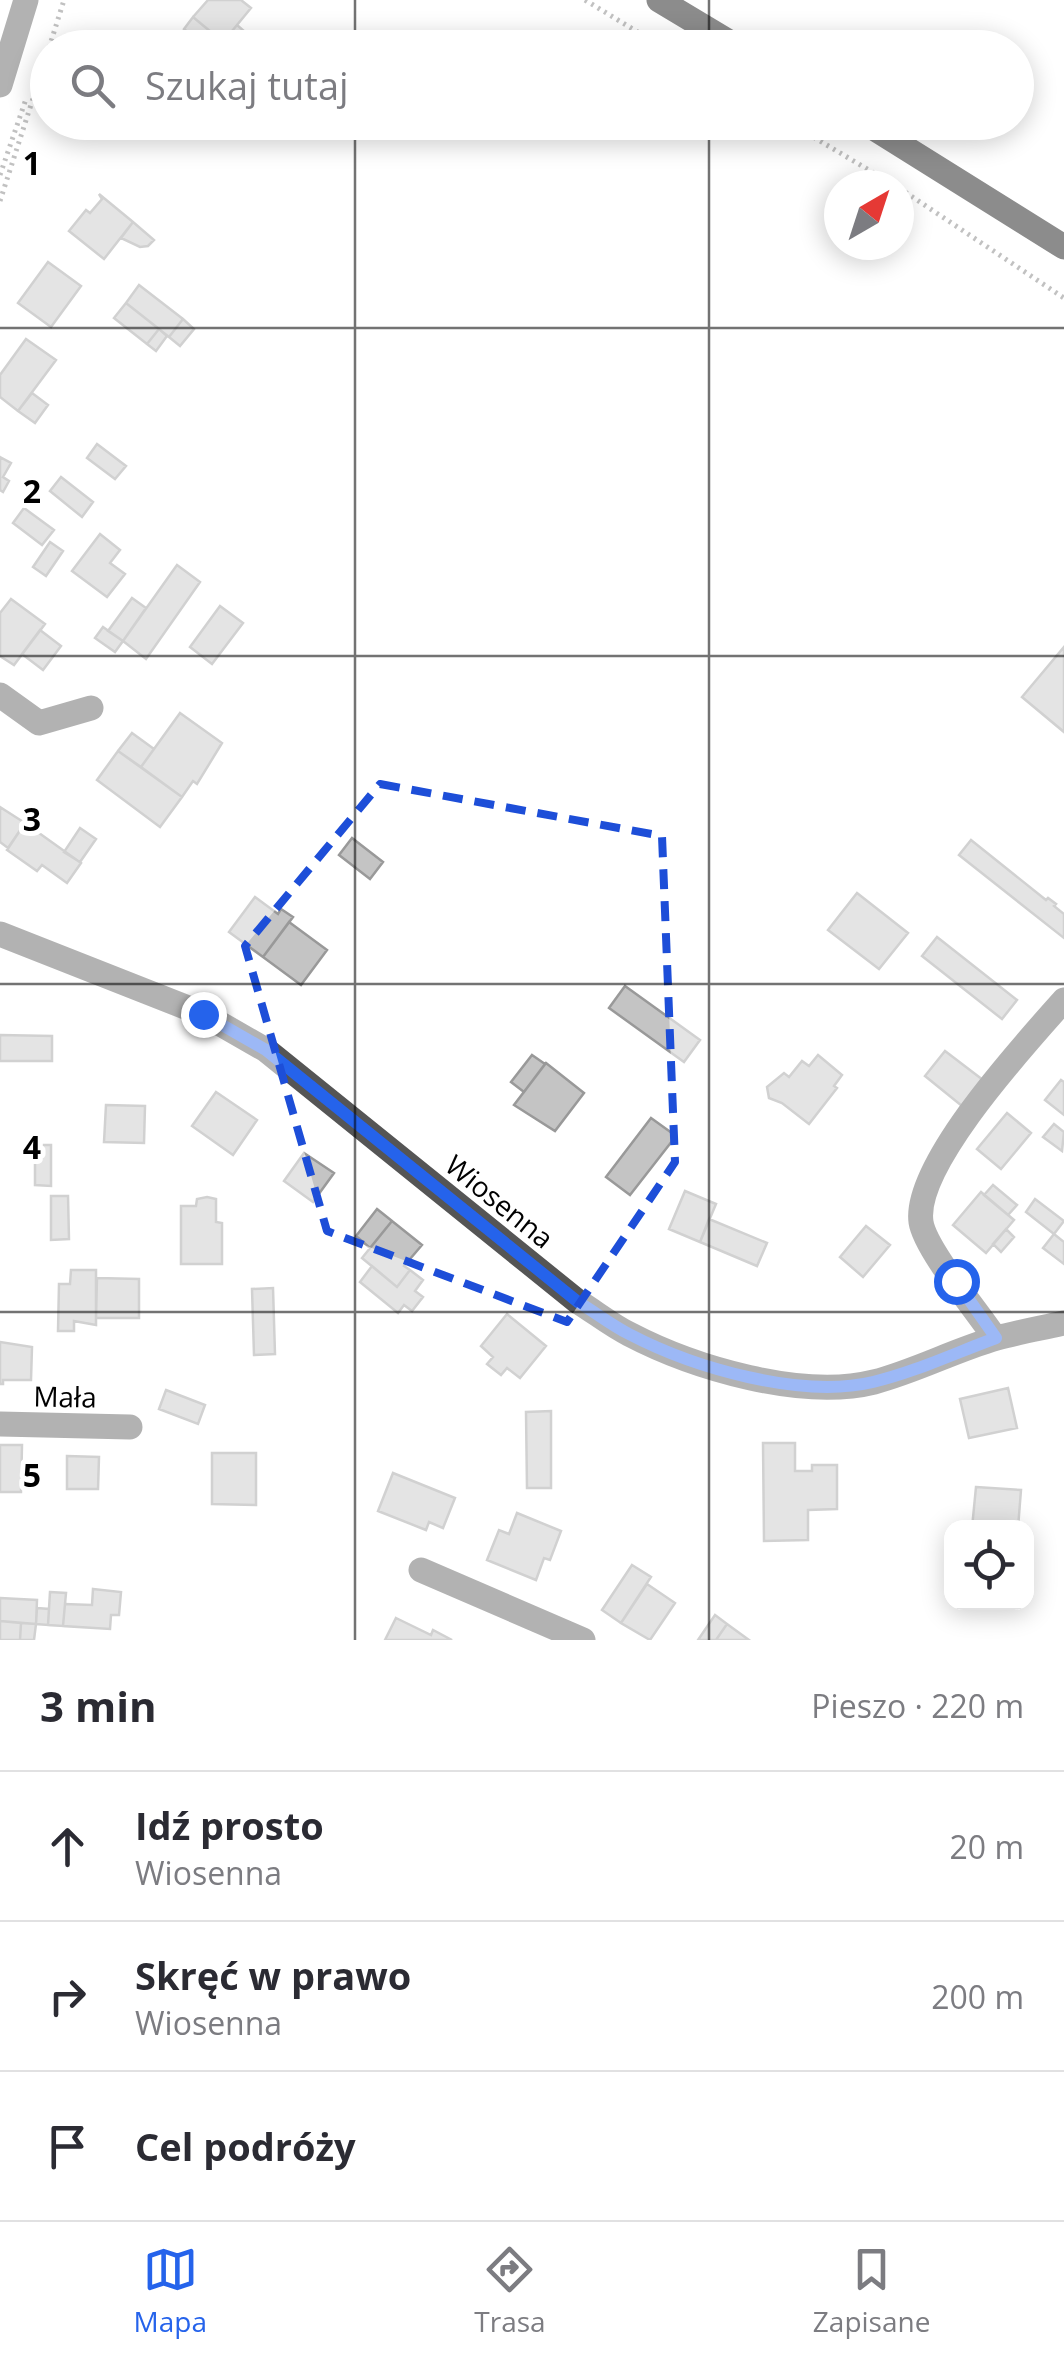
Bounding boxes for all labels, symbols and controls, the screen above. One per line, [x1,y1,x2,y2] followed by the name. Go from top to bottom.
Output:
[30,30,1034,140] search box
[65,58,120,113] icon: search
[145,59,349,111] text: Szukaj tutaj
[23,141,41,184] text: 1
[824,170,914,260] north arrow
[23,469,41,512] text: 2
[23,797,41,840] text: 3
[181,992,227,1038] route end
[23,1125,41,1168] text: 4
[438,1146,562,1256] street label: Wiosenna
[934,1259,980,1305] route start
[33,1376,97,1416] street label: Mała
[23,1453,41,1496] text: 5
[944,1520,1034,1610] map controls
[944,1520,1034,1610] button: locate
[40,1677,157,1734] text: 3 min
[811,1684,1024,1727] text: Pieszo · 220 m
[135,1799,324,1851] text: Idź prosto
[40,1819,95,1874] icon: ahead
[949,1825,1024,1868] text: 20 m
[135,1851,282,1894] text: Wiosenna
[135,1949,411,2001] text: Skręć w prawo
[40,1969,95,2024] icon: right
[931,1975,1024,2018] text: 200 m
[135,2001,282,2044] text: Wiosenna
[40,2119,95,2174] icon: arrive
[135,2120,356,2172] text: Cel podróży
[134,2242,207,2340] tab: Mapa
[474,2242,546,2340] tab: Trasa
[813,2242,930,2340] tab: Zapisane

